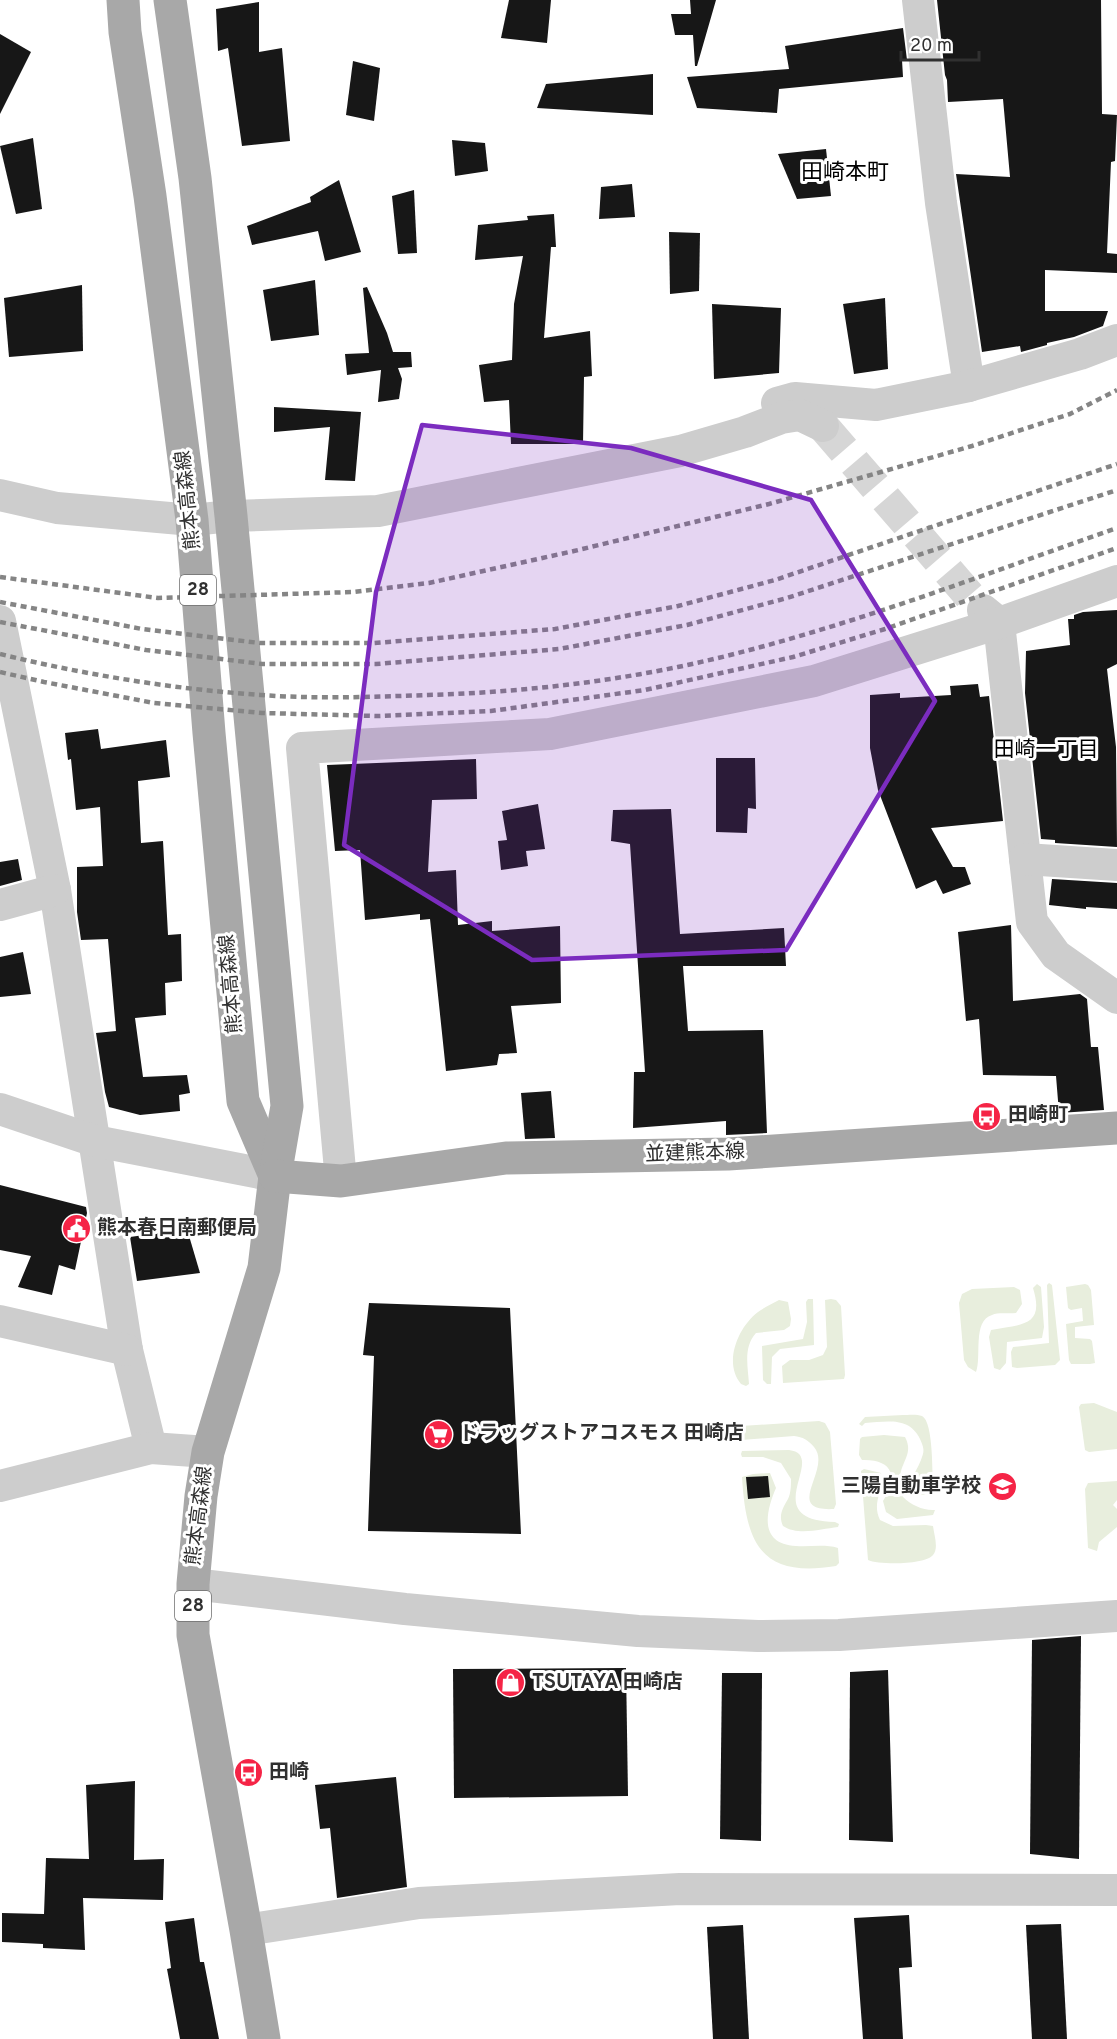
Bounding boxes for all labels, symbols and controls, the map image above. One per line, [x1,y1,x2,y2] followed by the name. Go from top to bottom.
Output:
[901,24,979,62] scale bar
[910,35,952,58] text: 20 m
[801,160,889,187] district label: 田崎本町
[171,449,207,551] street label: 熊本高森線
[180,575,216,605] road number: 28
[994,737,1099,764] district label: 田崎一丁目
[215,933,249,1035] street label: 熊本高森線
[971,1100,1003,1132] bus stop icon: 田崎町
[1008,1103,1068,1129] place label: 田崎町
[645,1139,745,1169] street label: 並建熊本線
[60,1213,92,1245] public building icon: 熊本春日南郵便局
[97,1216,257,1242] place label: 熊本春日南郵便局
[422,1418,454,1450] supermarket icon: ドラッグストアコスモス 田崎店
[459,1421,744,1447] place label: ドラッグストアコスモス 田崎店
[181,1465,219,1567] street label: 熊本高森線
[986,1471,1018,1503] school or university icon: 三陽自動車学校
[841,1474,981,1500] place label: 三陽自動車学校
[175,1591,211,1621] road number: 28
[495,1667,527,1699] shop icon: TSUTAYA 田崎店
[532,1670,683,1696] place label: TSUTAYA 田崎店
[232,1757,264,1789] bus stop icon: 田崎
[269,1760,309,1786] place label: 田崎

